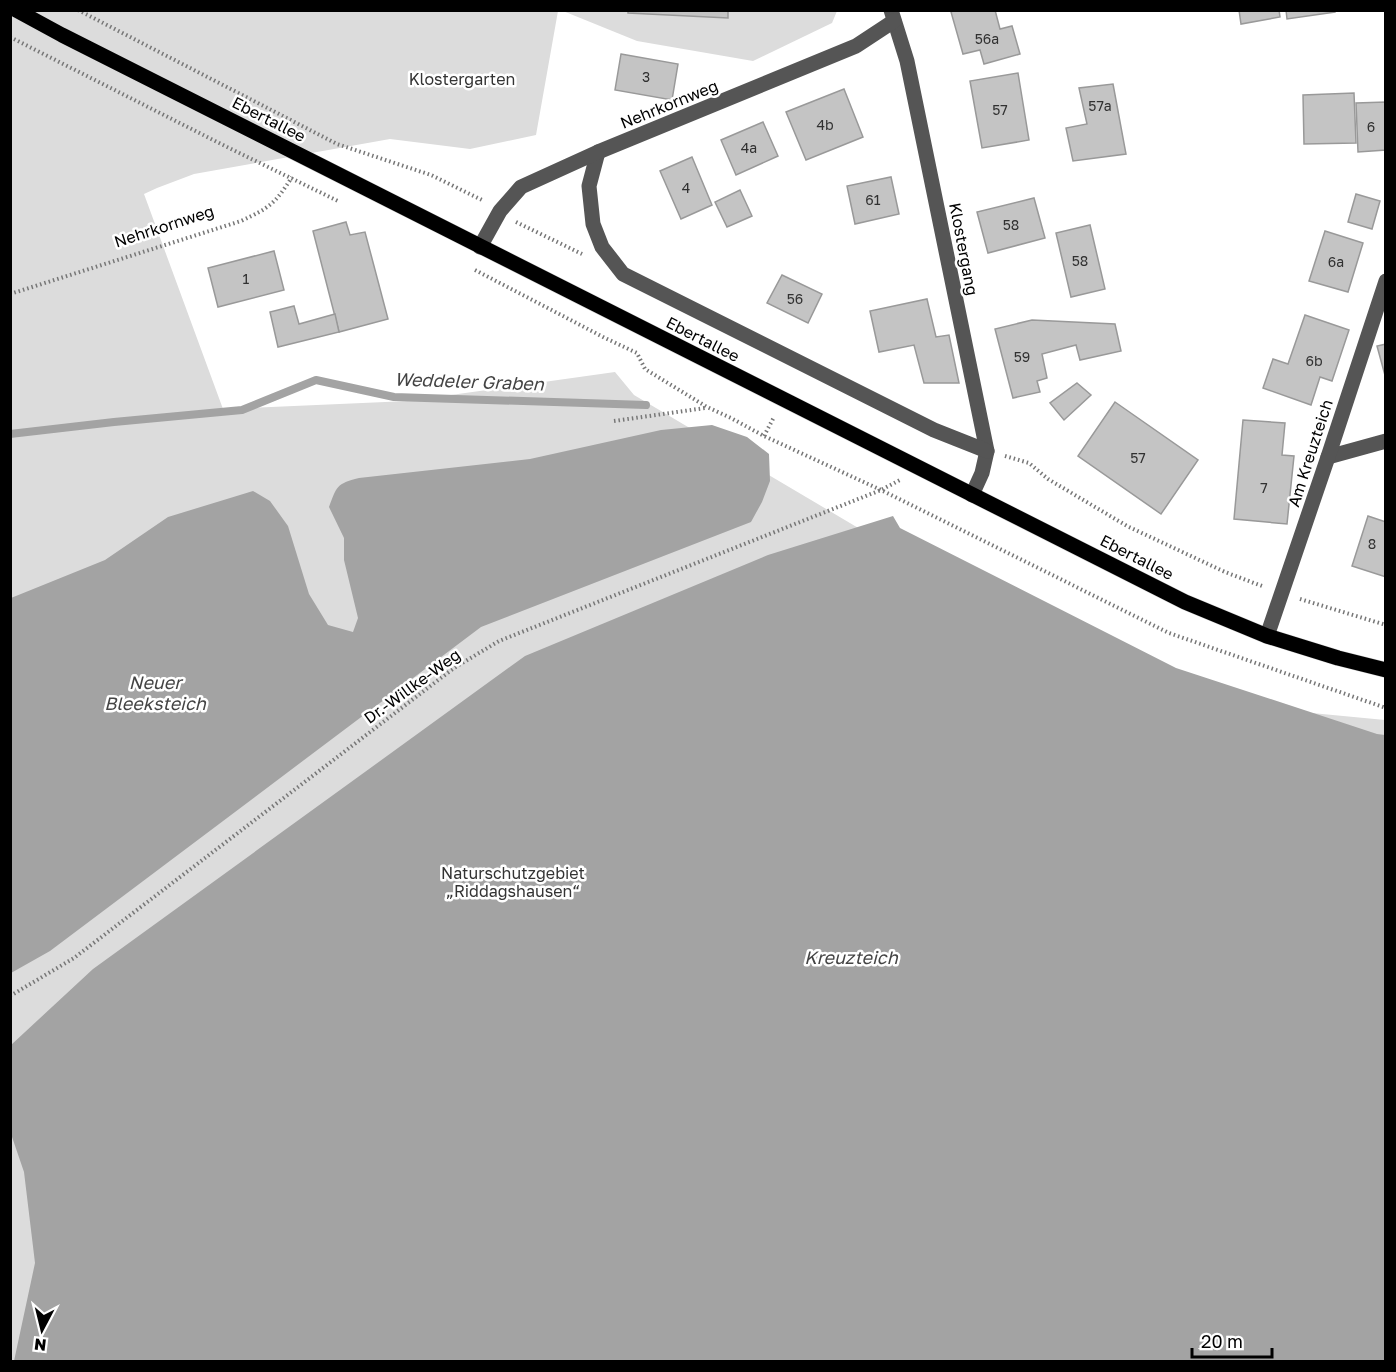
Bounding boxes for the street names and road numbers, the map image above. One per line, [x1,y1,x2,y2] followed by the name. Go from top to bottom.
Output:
[617,75,721,133] street label: Nehrkornweg
[229,92,309,146] street label: Ebertallee
[112,200,216,252] street label: Nehrkornweg
[945,201,983,297] street label: Klostergang
[663,312,743,366] street label: Ebertallee
[1283,397,1337,509] street label: Am Kreuzteich
[1097,530,1177,584] street label: Ebertallee
[360,644,464,728] street label: Dr.-Willke-Weg

